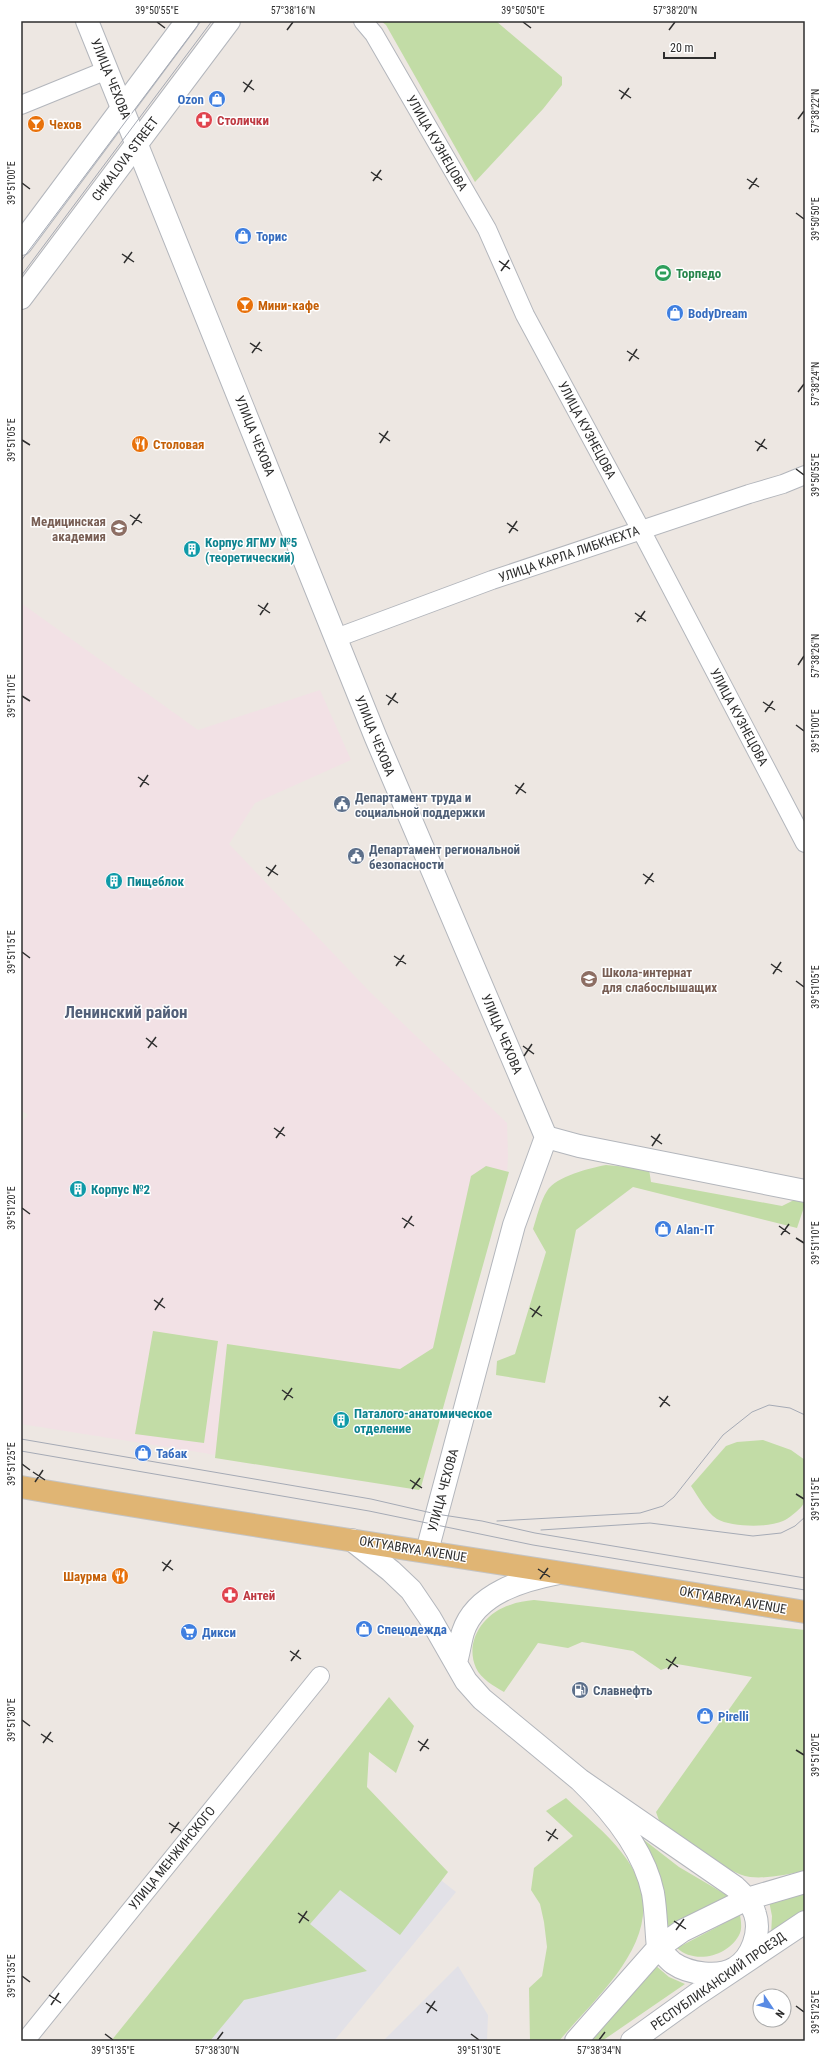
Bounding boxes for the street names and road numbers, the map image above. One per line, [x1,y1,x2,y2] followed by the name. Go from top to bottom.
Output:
[88,37,134,122] street label: УЛИЦА ЧЕХОВА
[403,92,471,194] street label: УЛИЦА КУЗНЕЦОВА
[89,114,162,204] street label: CHKALOVA STREET
[555,379,619,482] street label: УЛИЦА КУЗНЕЦОВА
[232,394,278,479] street label: УЛИЦА ЧЕХОВА
[497,523,642,585] street label: УЛИЦА КАРЛА ЛИБКНЕХТА
[707,666,771,769] street label: УЛИЦА КУЗНЕЦОВА
[352,694,398,779] street label: УЛИЦА ЧЕХОВА
[478,992,526,1077] street label: УЛИЦА ЧЕХОВА
[425,1446,461,1533] street label: УЛИЦА ЧЕХОВА
[358,1533,468,1565] street label: OKTYABRYA AVENUE
[678,1583,788,1617] street label: OKTYABRYA AVENUE
[126,1803,218,1913] street label: УЛИЦА МЕНЖИНСКОГО
[648,1928,789,2033] street label: РЕСПУБЛИКАНСКИЙ ПРОЕЗД

